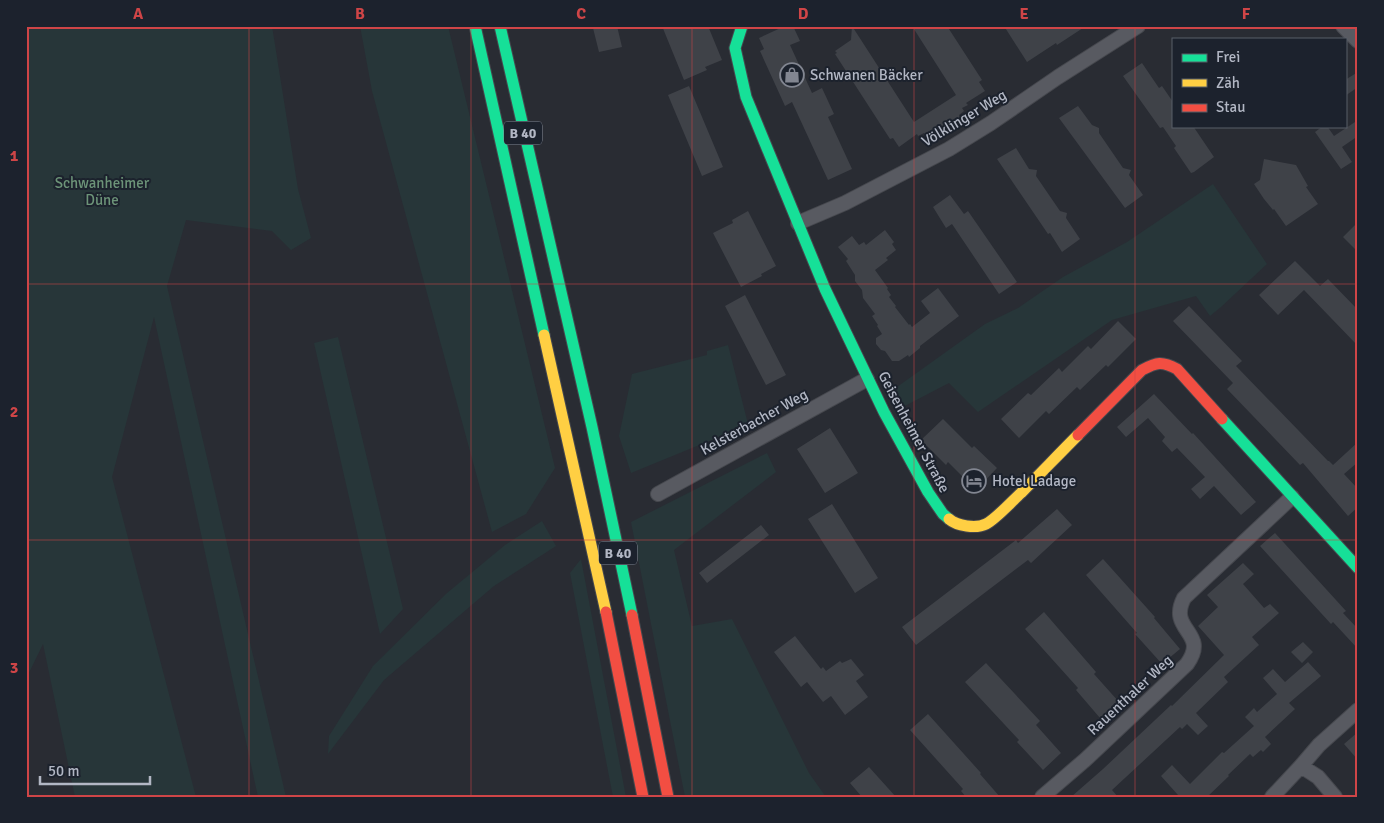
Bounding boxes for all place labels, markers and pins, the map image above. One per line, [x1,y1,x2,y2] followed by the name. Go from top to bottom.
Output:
[779,62,805,88] shop icon: Schwanen Bäcker
[810,66,923,84] place label: Schwanen Bäcker
[961,468,987,494] hotel icon: Hotel Ladage
[992,472,1076,490] place label: Hotel Ladage

